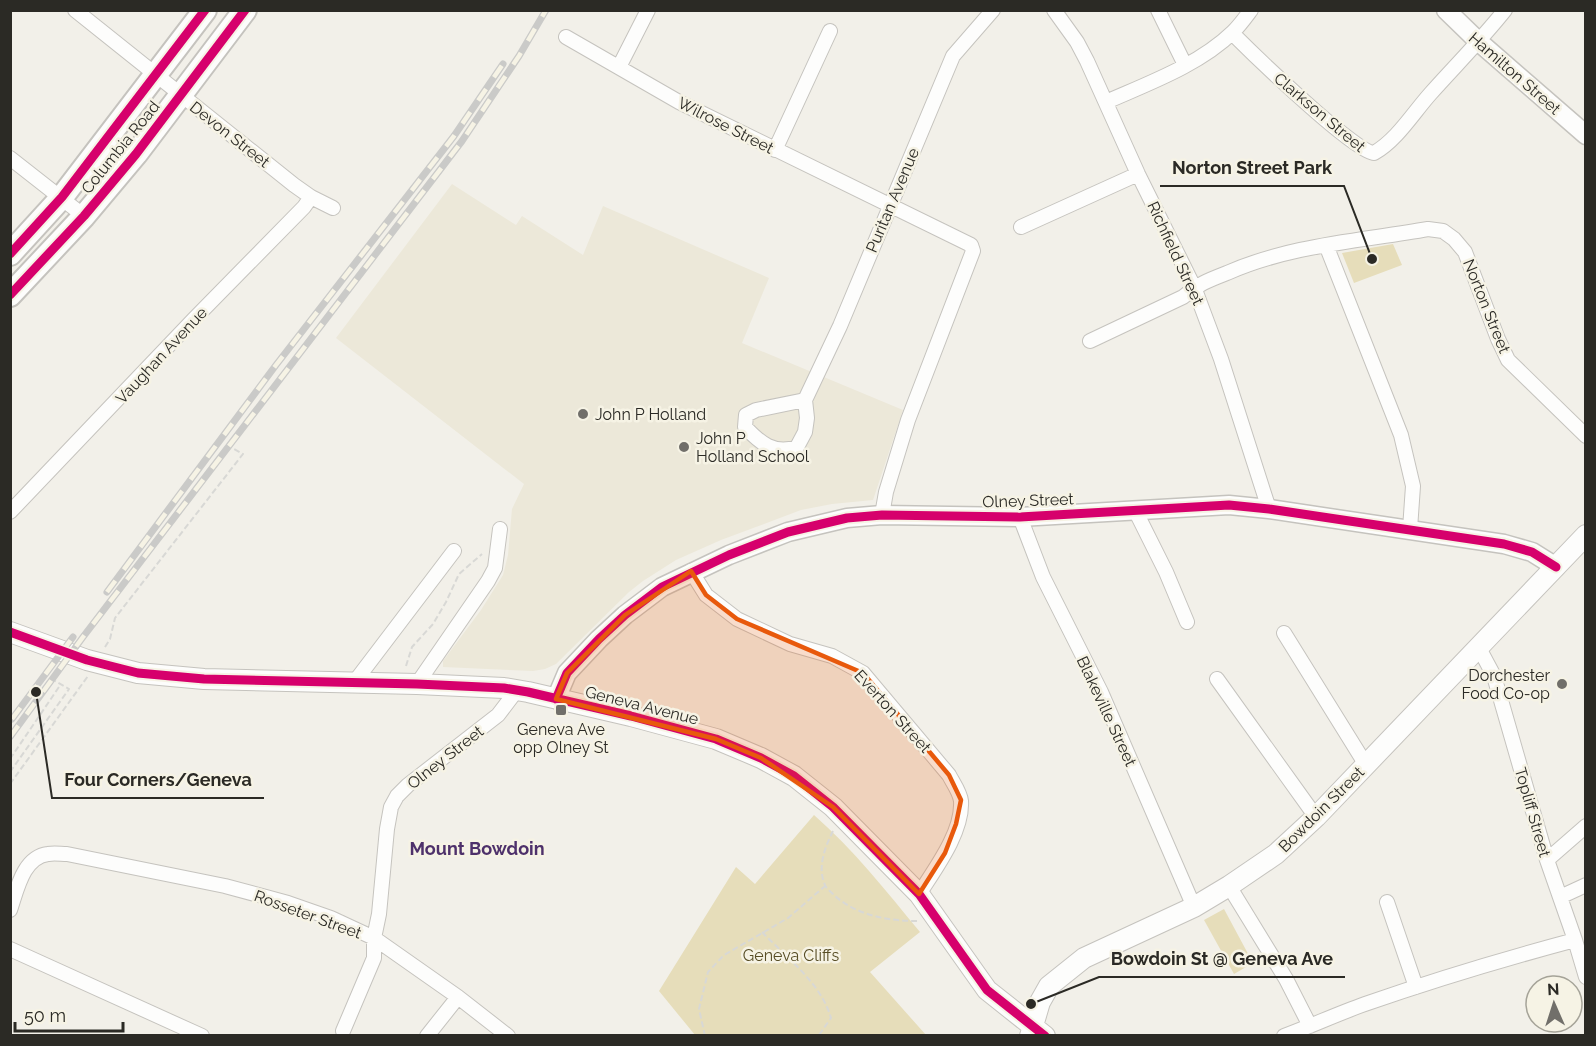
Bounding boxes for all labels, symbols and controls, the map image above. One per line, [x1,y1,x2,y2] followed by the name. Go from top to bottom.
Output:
[1465,28,1565,119] street label: Hamilton Street
[1270,69,1370,156] street label: Clarkson Street
[675,93,777,158] street label: Wilrose Street
[77,97,164,197] street label: Columbia Road
[186,97,274,172] street label: Devon Street
[862,145,923,255] street label: Puritan Avenue
[1160,150,1344,186] callout: Norton Street Park
[1172,157,1333,178] text: Norton Street Park
[1143,198,1208,309] street label: Richfield Street
[1459,256,1514,357] street label: Norton Street
[112,303,211,408] street label: Vaughan Avenue
[595,405,706,424] place label: John P Holland
[576,407,590,421] marker: John P Holland
[696,429,810,466] place label: John P Holland School
[677,440,691,454] marker: John P Holland School
[982,489,1075,512] street label: Olney Street
[1073,653,1141,770] street label: Blakeville Street
[850,666,935,757] street label: Everton Street
[1461,666,1550,703] place label: Dorchester Food Co-op
[1555,677,1569,691] marker: Dorchester Food Co-op
[583,682,701,729] street label: Geneva Avenue
[554,703,568,717] marker: Geneva Ave opp Olney St
[513,720,609,757] place label: Geneva Ave opp Olney St
[403,721,488,793] street label: Olney Street
[52,762,264,798] callout: Four Corners/Geneva
[1275,762,1369,856] street label: Bowdoin Street
[1511,765,1555,860] street label: Topliff Street
[64,769,252,790] text: Four Corners/Geneva
[409,838,545,859] district label: Mount Bowdoin
[252,886,365,943] street label: Rosseter Street
[1099,941,1345,977] callout: Bowdoin St @ Geneva Ave
[743,946,839,965] park label: Geneva Cliffs
[1111,948,1333,969] text: Bowdoin St @ Geneva Ave
[1524,974,1584,1034] north arrow
[1547,980,1560,999] text: N
[15,995,123,1033] scale bar
[24,1005,66,1026] text: 50 m

